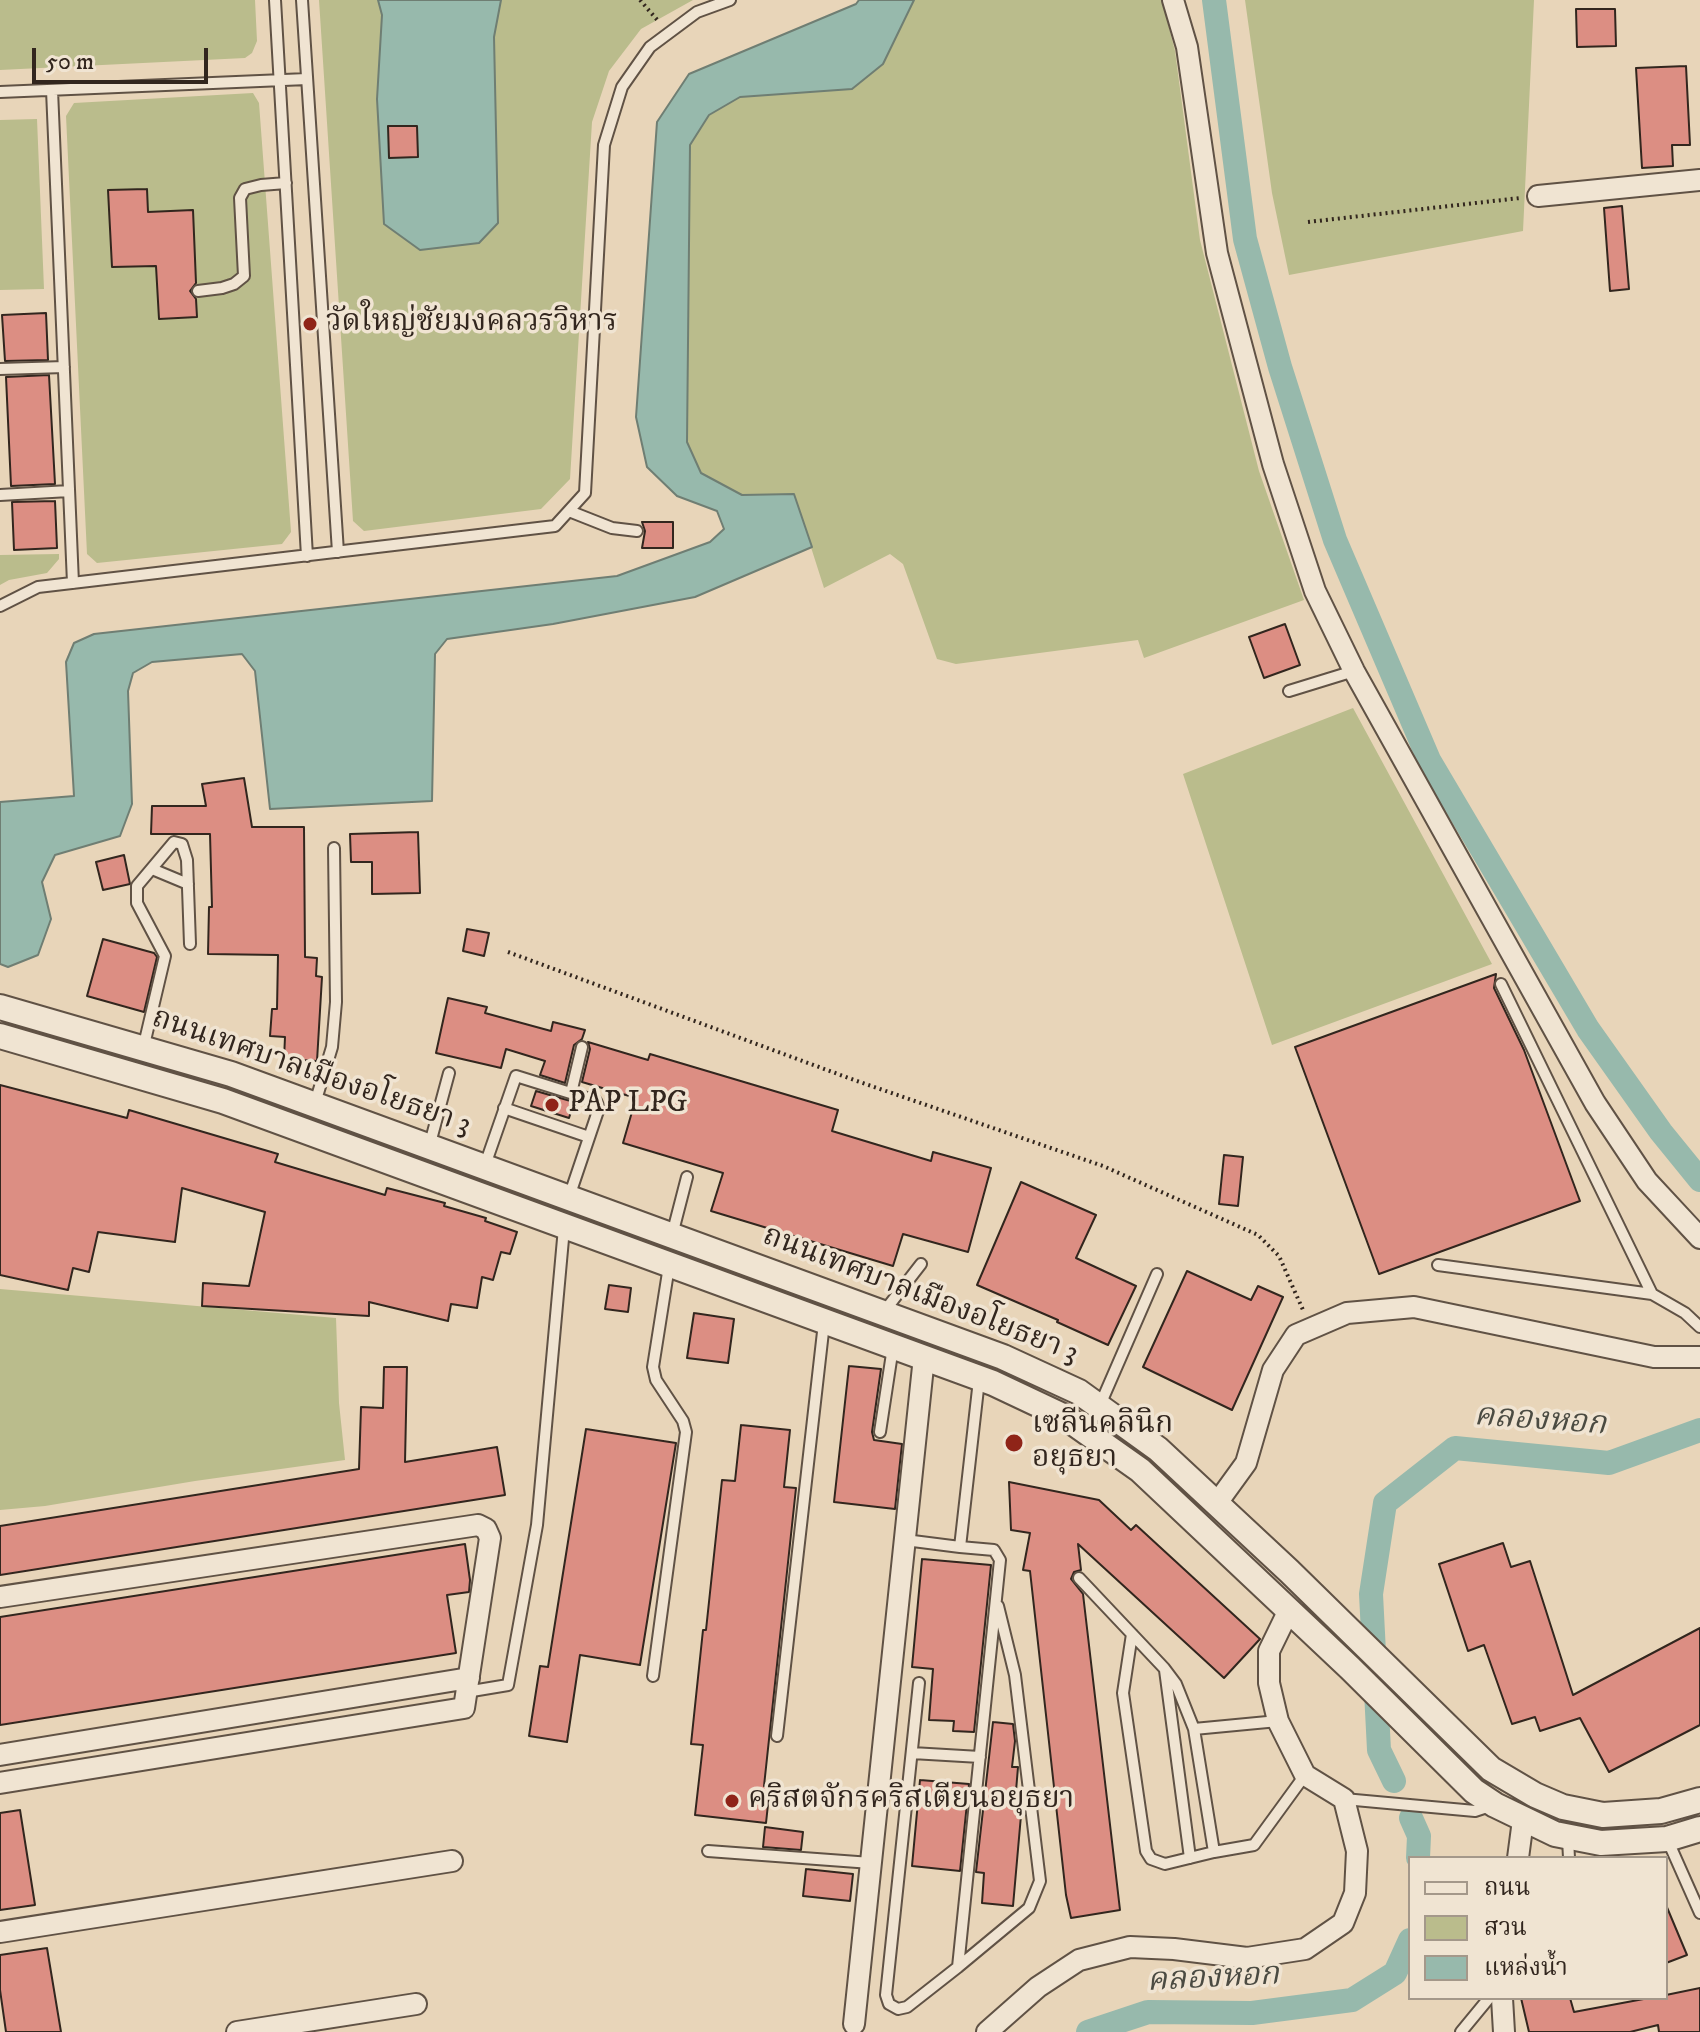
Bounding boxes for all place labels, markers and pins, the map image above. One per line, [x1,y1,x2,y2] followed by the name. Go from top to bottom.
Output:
[326,306,618,342] place label: วัดใหญ่ชัยมงคลวรวิหาร
[301,315,319,333] marker: วัดใหญ่ชัยมงคลวรวิหาร
[568,1087,688,1123] place label: PAP LPG
[543,1096,561,1114] marker: PAP LPG
[1032,1408,1173,1478] place label: เซลีนคลินิก อยุธยา
[1003,1432,1025,1454] marker: เซลีนคลินิก อยุธยา
[748,1783,1074,1819] place label: คริสตจักรคริสเตียนอยุธยา
[723,1792,741,1810] marker: คริสตจักรคริสเตียนอยุธยา

